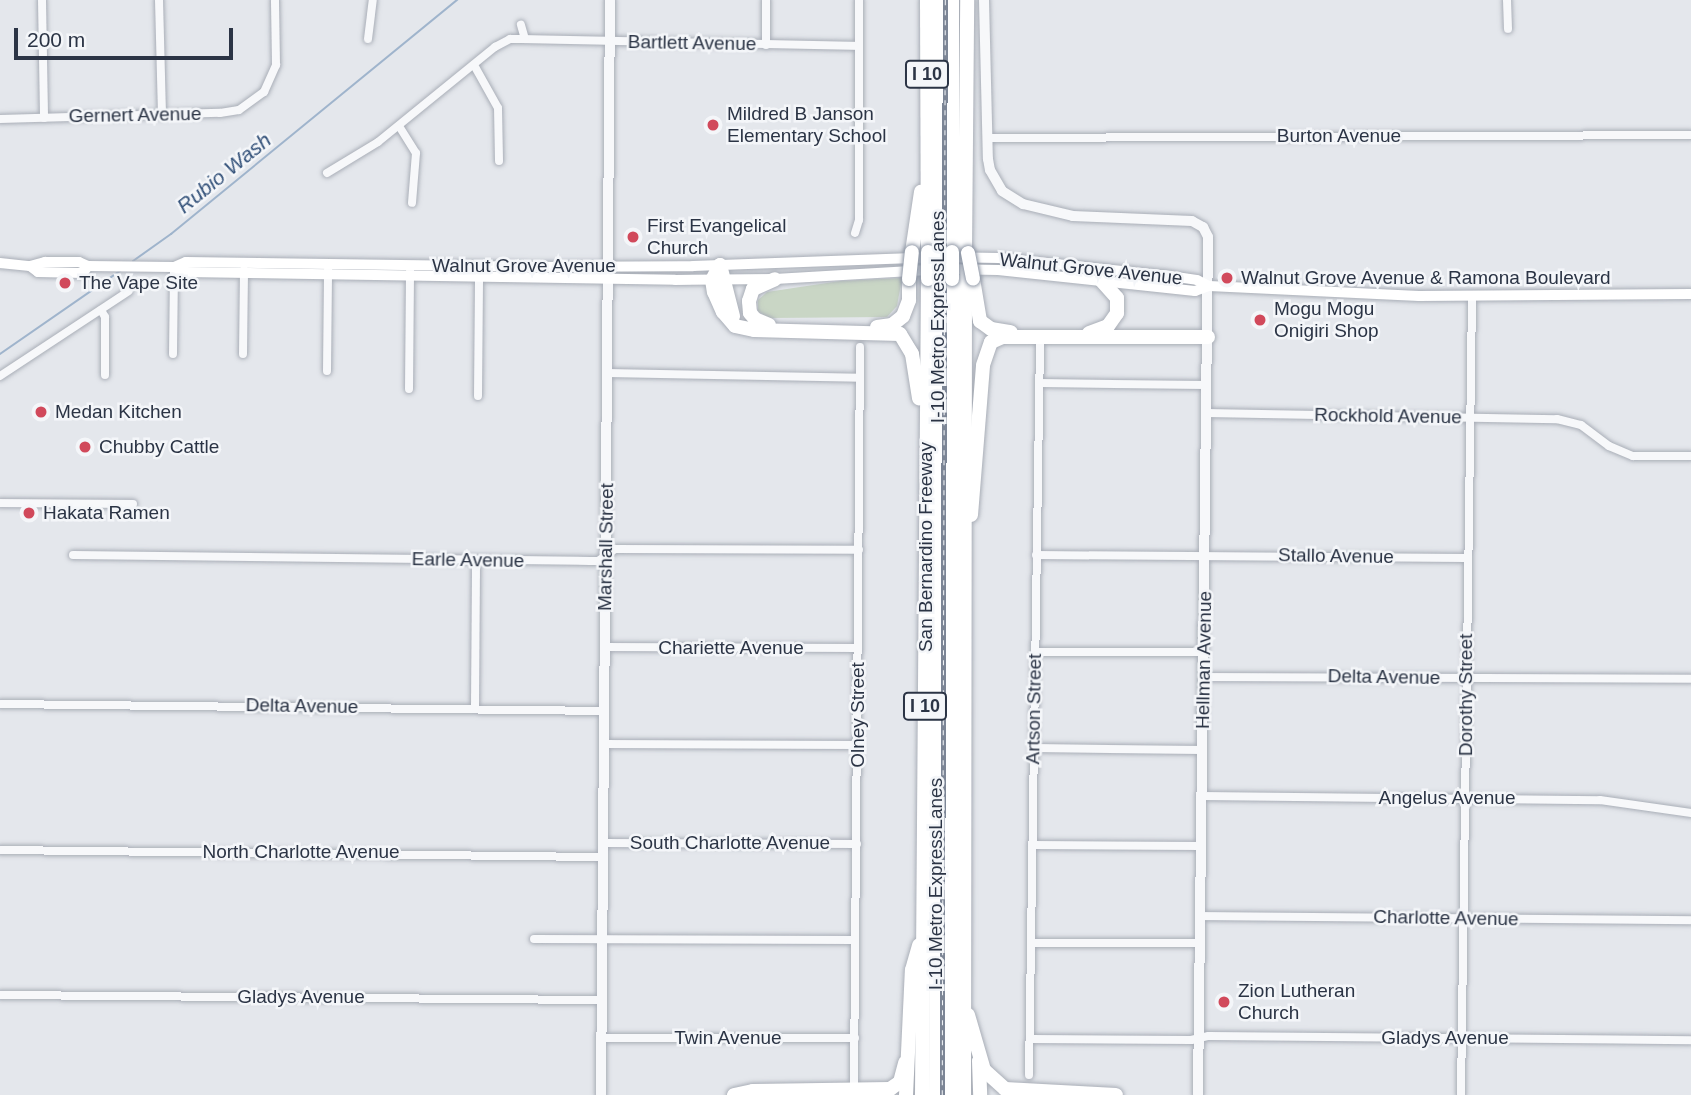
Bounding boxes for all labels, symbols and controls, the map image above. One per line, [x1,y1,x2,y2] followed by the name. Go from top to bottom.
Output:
[18,14,236,58] scale bar
[27,28,85,51] text: 200 m
[627,30,757,56] street label: Bartlett Avenue
[904,60,950,88] road number: I 10
[68,102,202,128] street label: Gernert Avenue
[727,103,886,147] place label: Mildred B Janson Elementary School
[705,117,721,133] marker: Mildred B Janson Elementary School
[1276,125,1402,147] street label: Burton Avenue
[172,127,276,219] water label: Rubio Wash
[927,211,949,423] street label: I-10 Metro ExpressLanes
[647,215,786,259] place label: First Evangelical Church
[625,229,641,245] marker: First Evangelical Church
[998,248,1184,290] street label: Walnut Grove Avenue
[432,255,616,277] street label: Walnut Grove Avenue
[1241,267,1612,289] place label: Walnut Grove Avenue & Ramona Boulevard
[1219,270,1235,286] marker: Walnut Grove Avenue & Ramona Boulevard
[79,272,198,294] place label: The Vape Site
[57,275,73,291] marker: The Vape Site
[1274,298,1379,342] place label: Mogu Mogu Onigiri Shop
[1252,312,1268,328] marker: Mogu Mogu Onigiri Shop
[55,401,182,423] place label: Medan Kitchen
[1314,403,1462,429] street label: Rockhold Avenue
[33,404,49,420] marker: Medan Kitchen
[99,436,219,458] place label: Chubby Cattle
[77,439,93,455] marker: Chubby Cattle
[915,442,937,652] street label: San Bernardino Freeway
[593,483,619,611] street label: Marshall Street
[43,502,170,524] place label: Hakata Ramen
[21,505,37,521] marker: Hakata Ramen
[1277,544,1395,568] street label: Stallo Avenue
[411,548,525,572] street label: Earle Avenue
[1191,590,1217,730] street label: Hellman Avenue
[1455,634,1477,756] street label: Dorothy Street
[658,637,804,659] street label: Chariette Avenue
[1022,653,1046,765] street label: Artson Street
[847,662,869,768] street label: Olney Street
[1327,665,1441,689] street label: Delta Avenue
[902,692,948,720] road number: I 10
[245,694,359,718] street label: Delta Avenue
[925,778,947,990] street label: I-10 Metro ExpressLanes
[1378,787,1516,809] street label: Angelus Avenue
[629,832,831,854] street label: South Charlotte Avenue
[202,841,400,863] street label: North Charlotte Avenue
[1373,905,1519,931] street label: Charlotte Avenue
[1238,980,1355,1024] place label: Zion Lutheran Church
[237,986,365,1008] street label: Gladys Avenue
[1216,994,1232,1010] marker: Zion Lutheran Church
[674,1027,782,1049] street label: Twin Avenue
[1381,1027,1509,1049] street label: Gladys Avenue

